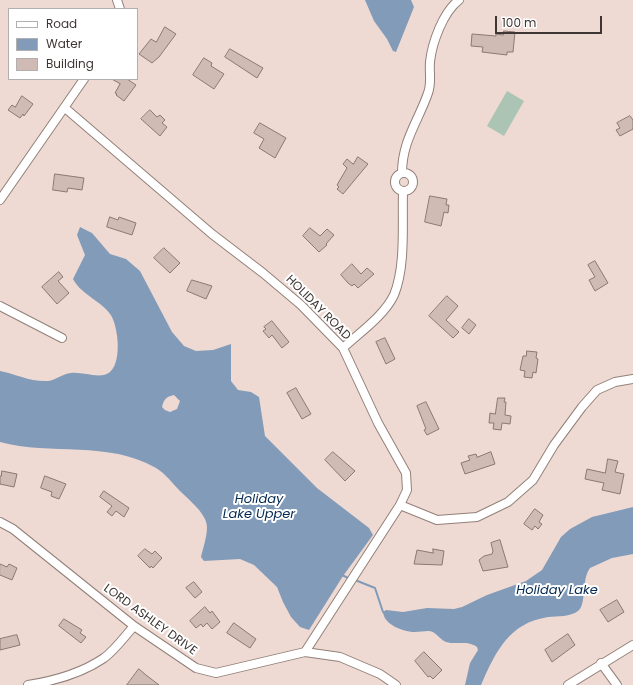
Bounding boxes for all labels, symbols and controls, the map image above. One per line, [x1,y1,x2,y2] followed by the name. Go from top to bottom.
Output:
[8,8,138,80] legend
[497,8,604,34] scale bar
[502,14,536,31] text: 100 m
[46,15,77,32] text: Road
[46,35,82,52] text: Water
[46,55,94,72] text: Building
[283,273,353,343] street label: HOLIDAY ROAD
[223,492,295,523] water label: Holiday Lake Upper
[101,581,199,659] street label: LORD ASHLEY DRIVE
[516,583,598,599] water label: Holiday Lake

